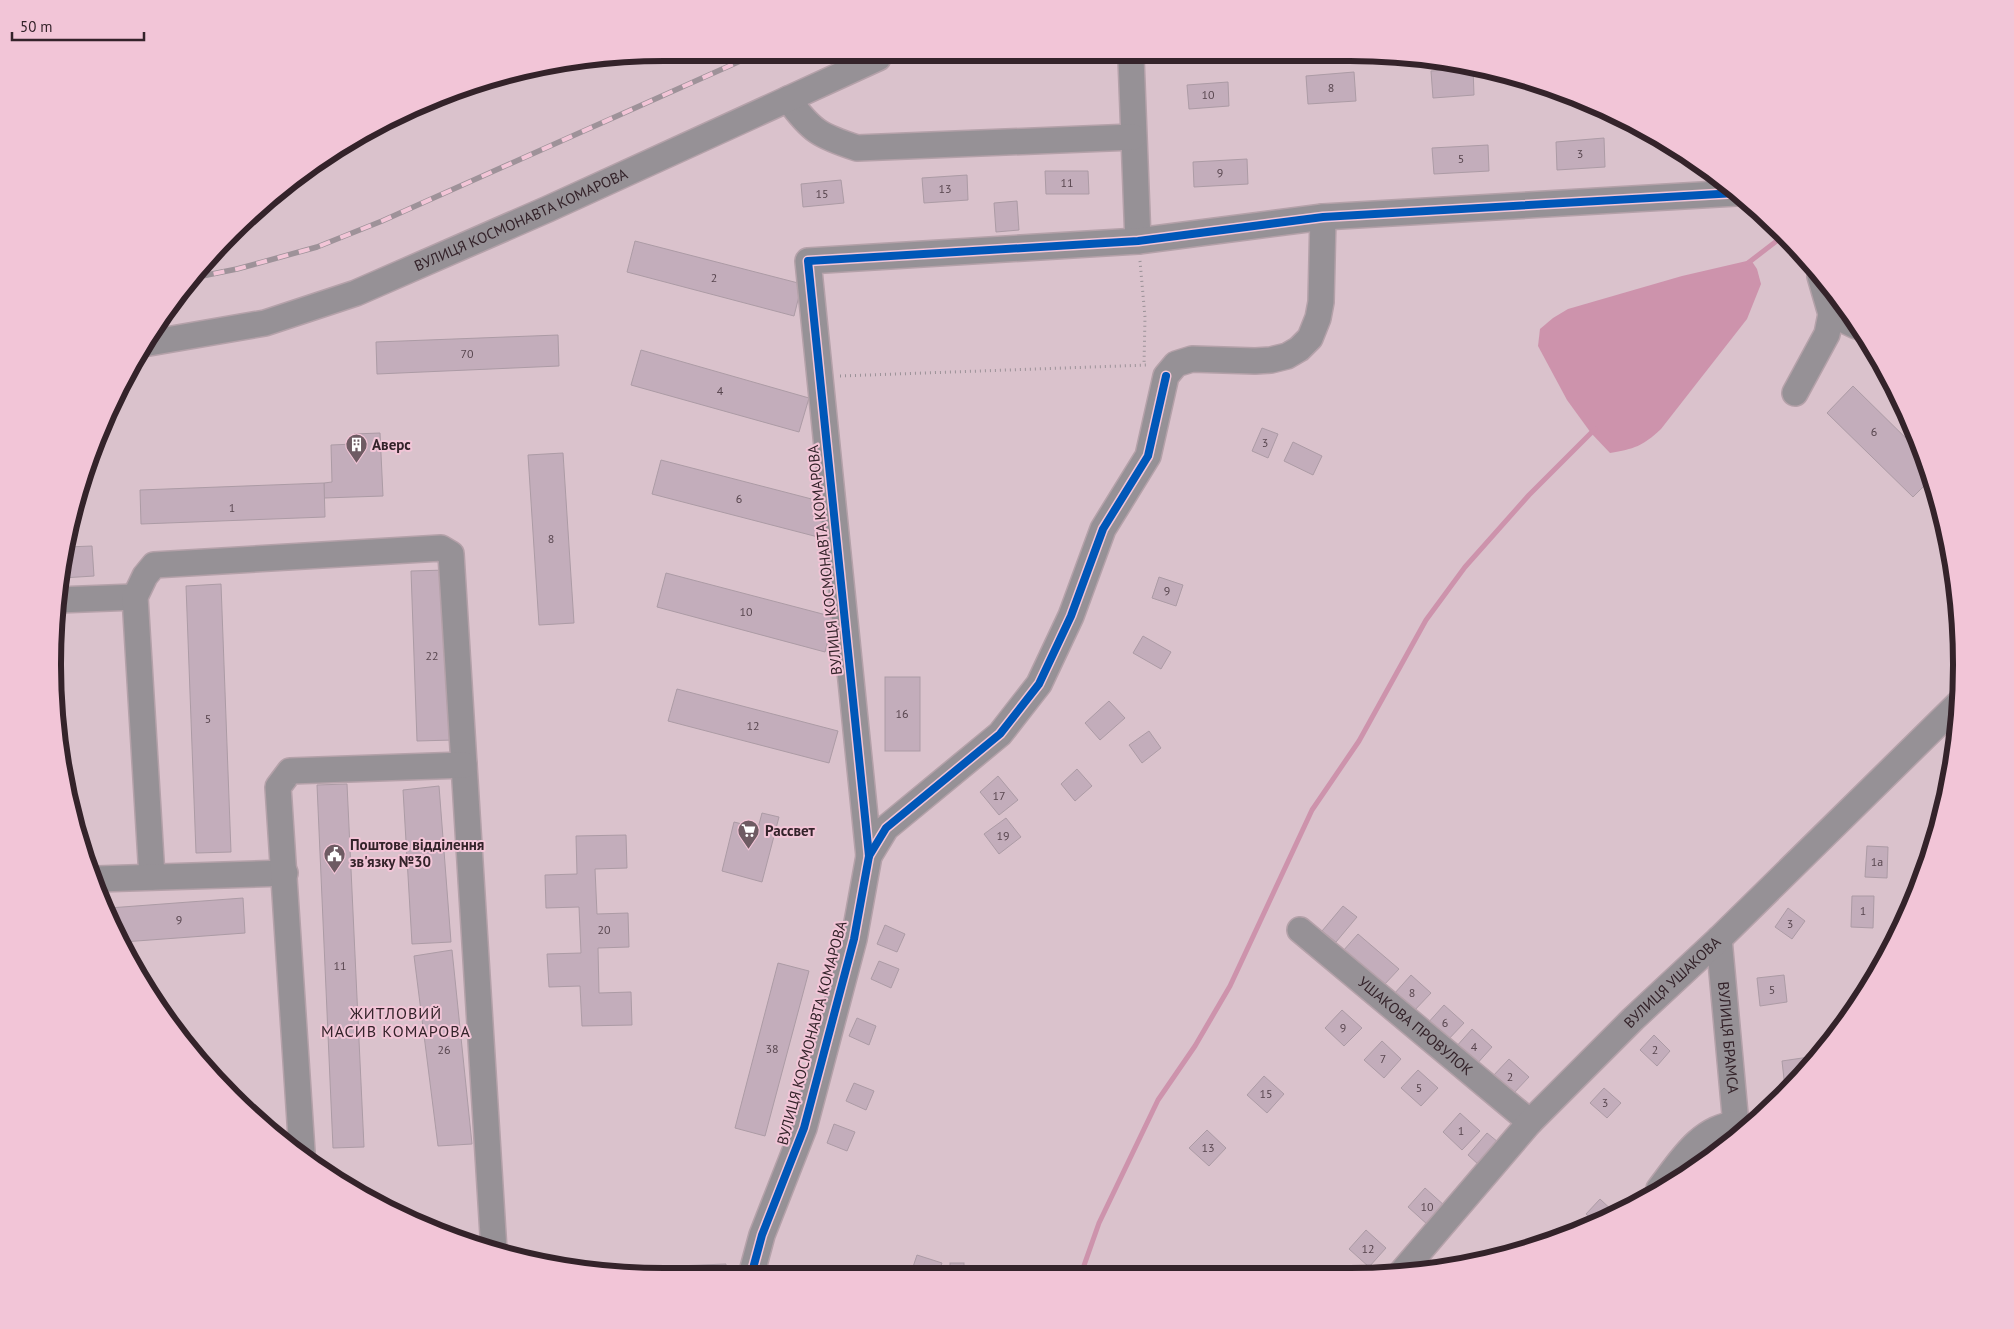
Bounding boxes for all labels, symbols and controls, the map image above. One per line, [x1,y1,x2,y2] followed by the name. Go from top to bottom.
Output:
[12,10,145,42] scale bar
[20,17,53,36] text: 50 m
[1328,80,1334,95] house number: 8
[1201,87,1215,102] house number: 10
[1577,146,1583,161] house number: 3
[1458,151,1464,166] house number: 5
[411,164,631,275] street label: ВУЛИЦЯ КОСМОНАВТА КОМАРОВА
[1217,165,1223,180] house number: 9
[1060,175,1074,190] house number: 11
[938,181,952,196] house number: 13
[815,186,829,201] house number: 15
[711,270,717,285] house number: 2
[460,346,474,361] house number: 70
[717,383,724,398] house number: 4
[1871,424,1877,439] house number: 6
[344,433,368,464] building icon: Аверс
[372,435,411,454] place label: Аверс
[1262,435,1268,450] house number: 3
[803,444,846,676] street label: ВУЛИЦЯ КОСМОНАВТА КОМАРОВА
[736,491,742,506] house number: 6
[229,500,235,515] house number: 1
[548,531,554,546] house number: 8
[1164,583,1170,598] house number: 9
[739,604,753,619] house number: 10
[425,648,439,663] house number: 22
[895,706,909,721] house number: 16
[205,711,211,726] house number: 5
[746,718,760,733] house number: 12
[992,788,1006,803] house number: 17
[737,819,761,850] supermarket icon: Рассвет
[765,821,816,840] place label: Рассвет
[996,828,1010,843] house number: 19
[350,835,484,871] place label: Поштове відділення зв'язку №30
[322,842,346,873] public building icon: Поштове відділення зв'язку №30
[1871,854,1883,869] house number: 1а
[1860,903,1866,918] house number: 1
[176,912,182,927] house number: 9
[1787,916,1793,931] house number: 3
[772,919,851,1147] street label: ВУЛИЦЯ КОСМОНАВТА КОМАРОВА
[597,922,611,937] house number: 20
[1620,932,1725,1032] street label: ВУЛИЦЯ УШАКОВА
[333,958,347,973] house number: 11
[1354,972,1477,1079] street label: УШАКОВА ПРОВУЛОК
[1714,981,1743,1095] street label: ВУЛИЦЯ БРАМСА
[1769,982,1775,997] house number: 5
[1409,985,1415,1000] house number: 8
[321,1003,471,1041] district label: ЖИТЛОВИЙ МАСИВ КОМАРОВА
[1442,1015,1448,1030] house number: 6
[1340,1020,1346,1035] house number: 9
[1471,1039,1478,1054] house number: 4
[765,1041,779,1056] house number: 38
[437,1042,451,1057] house number: 26
[1652,1042,1658,1057] house number: 2
[1380,1051,1386,1066] house number: 7
[1507,1069,1513,1084] house number: 2
[1416,1080,1422,1095] house number: 5
[1259,1086,1273,1101] house number: 15
[1602,1095,1608,1110] house number: 3
[1458,1123,1464,1138] house number: 1
[1201,1140,1215,1155] house number: 13
[1420,1199,1434,1214] house number: 10
[1361,1241,1375,1256] house number: 12

